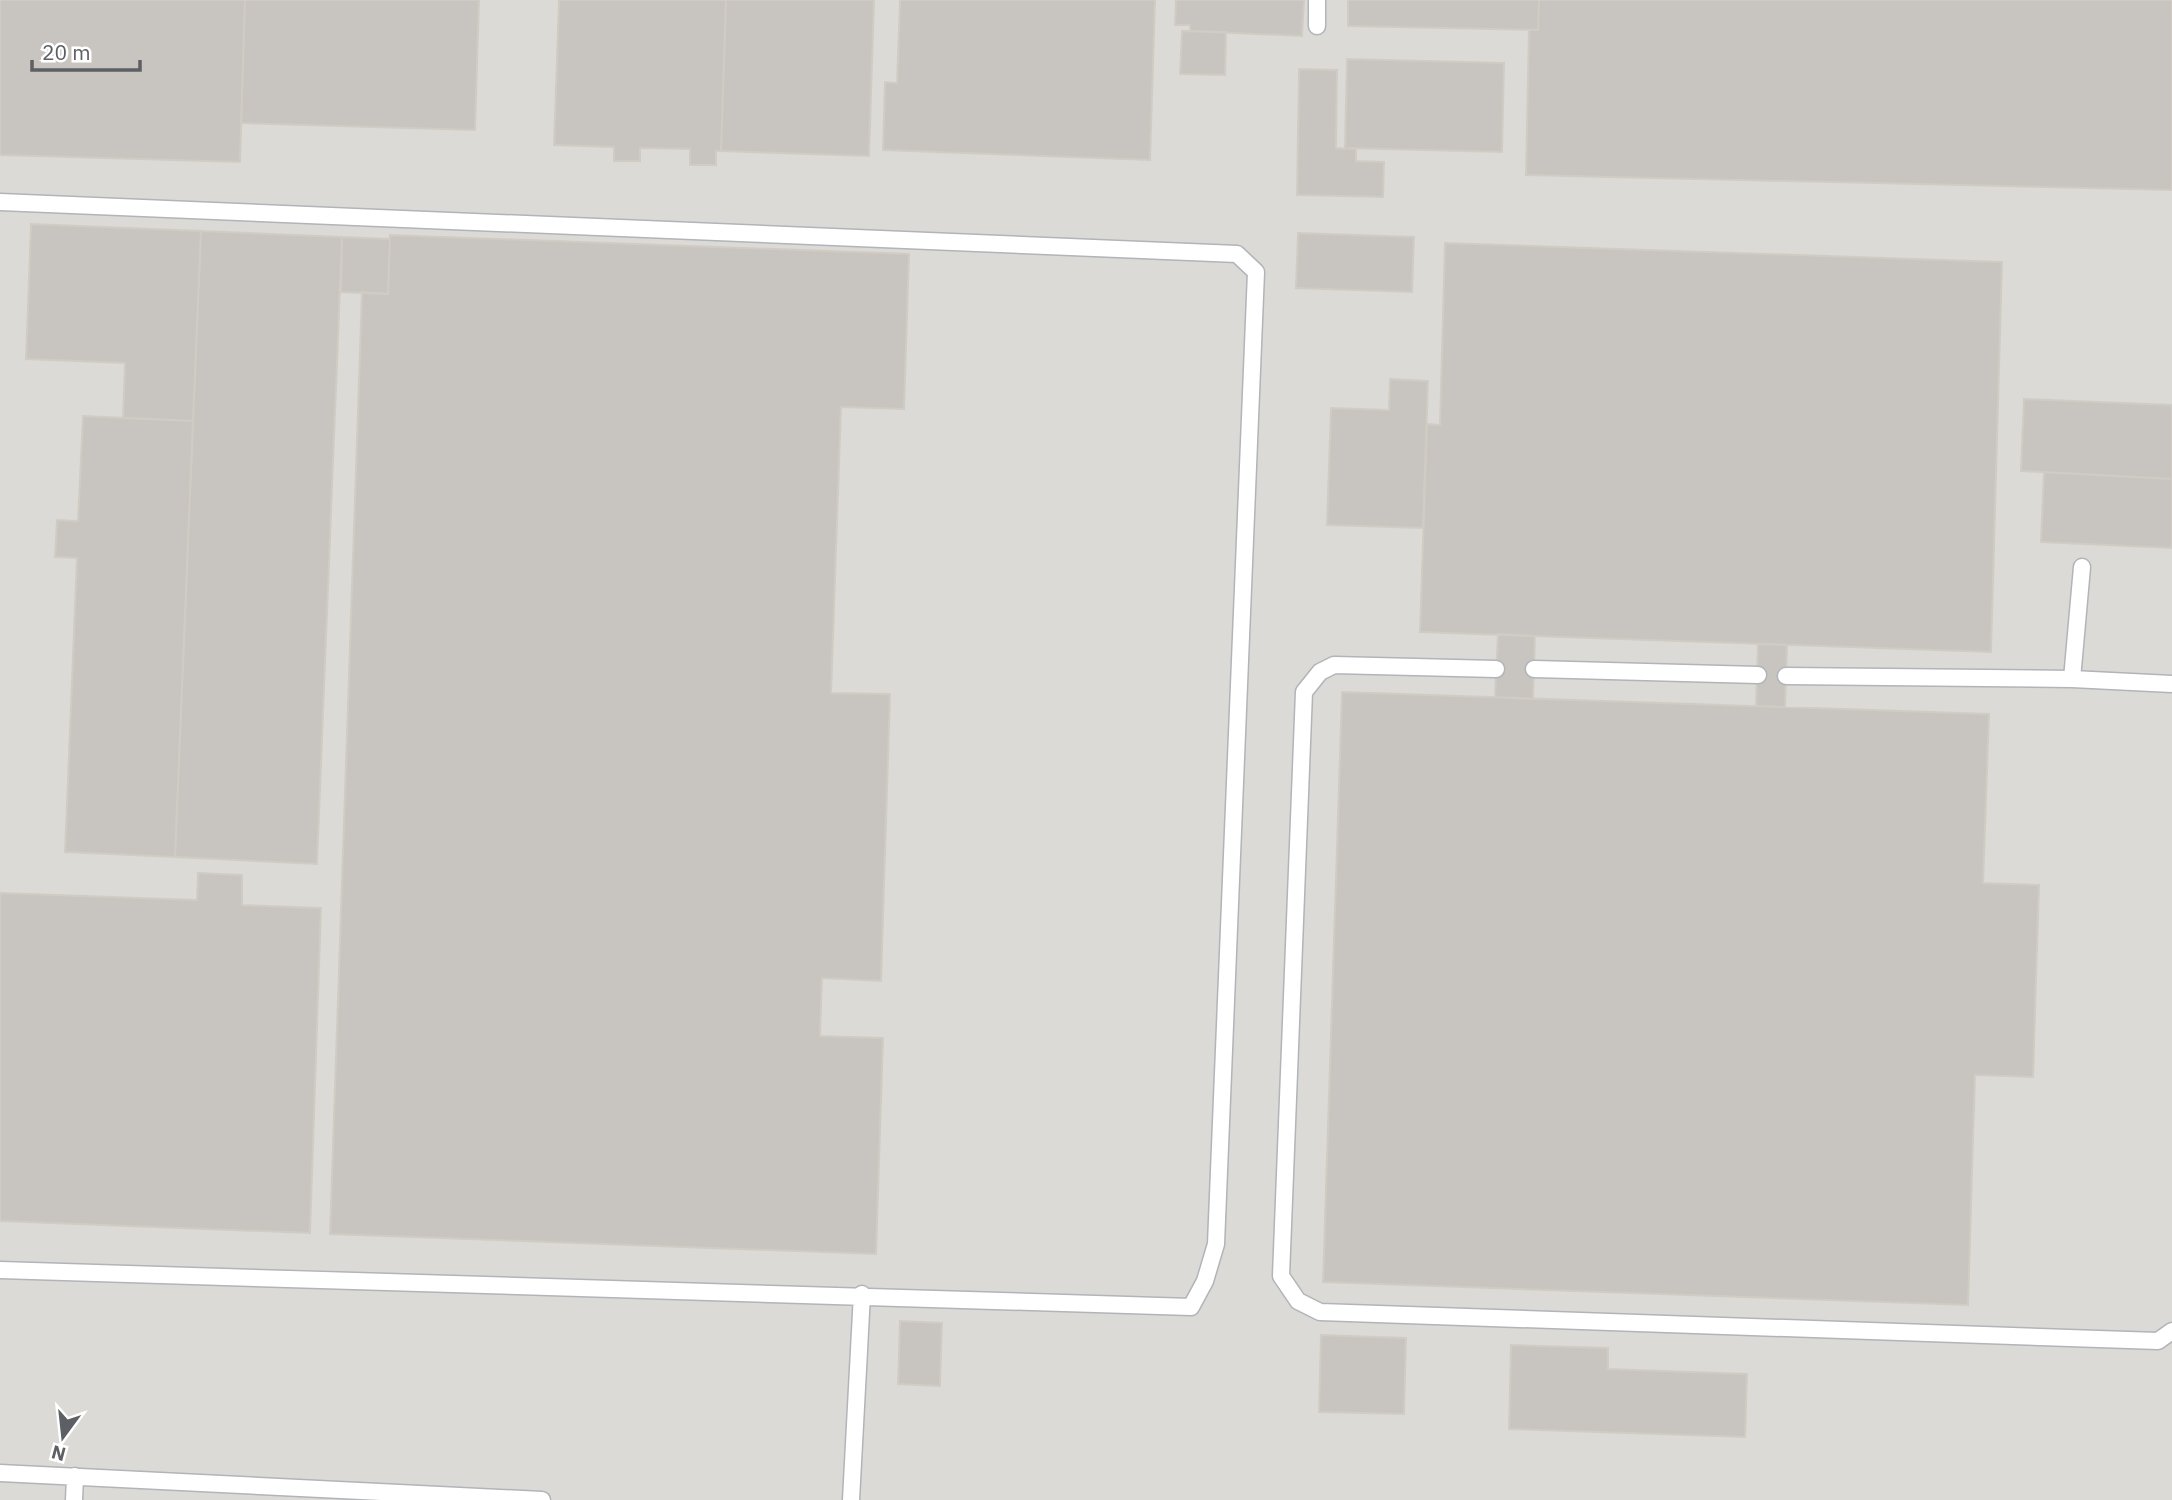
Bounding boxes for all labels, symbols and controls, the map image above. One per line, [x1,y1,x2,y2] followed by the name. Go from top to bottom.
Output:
[32,28,140,72] scale bar
[42,38,91,66] text: 20 m
[28,1402,98,1472] north arrow
[49,1440,68,1467] text: N

